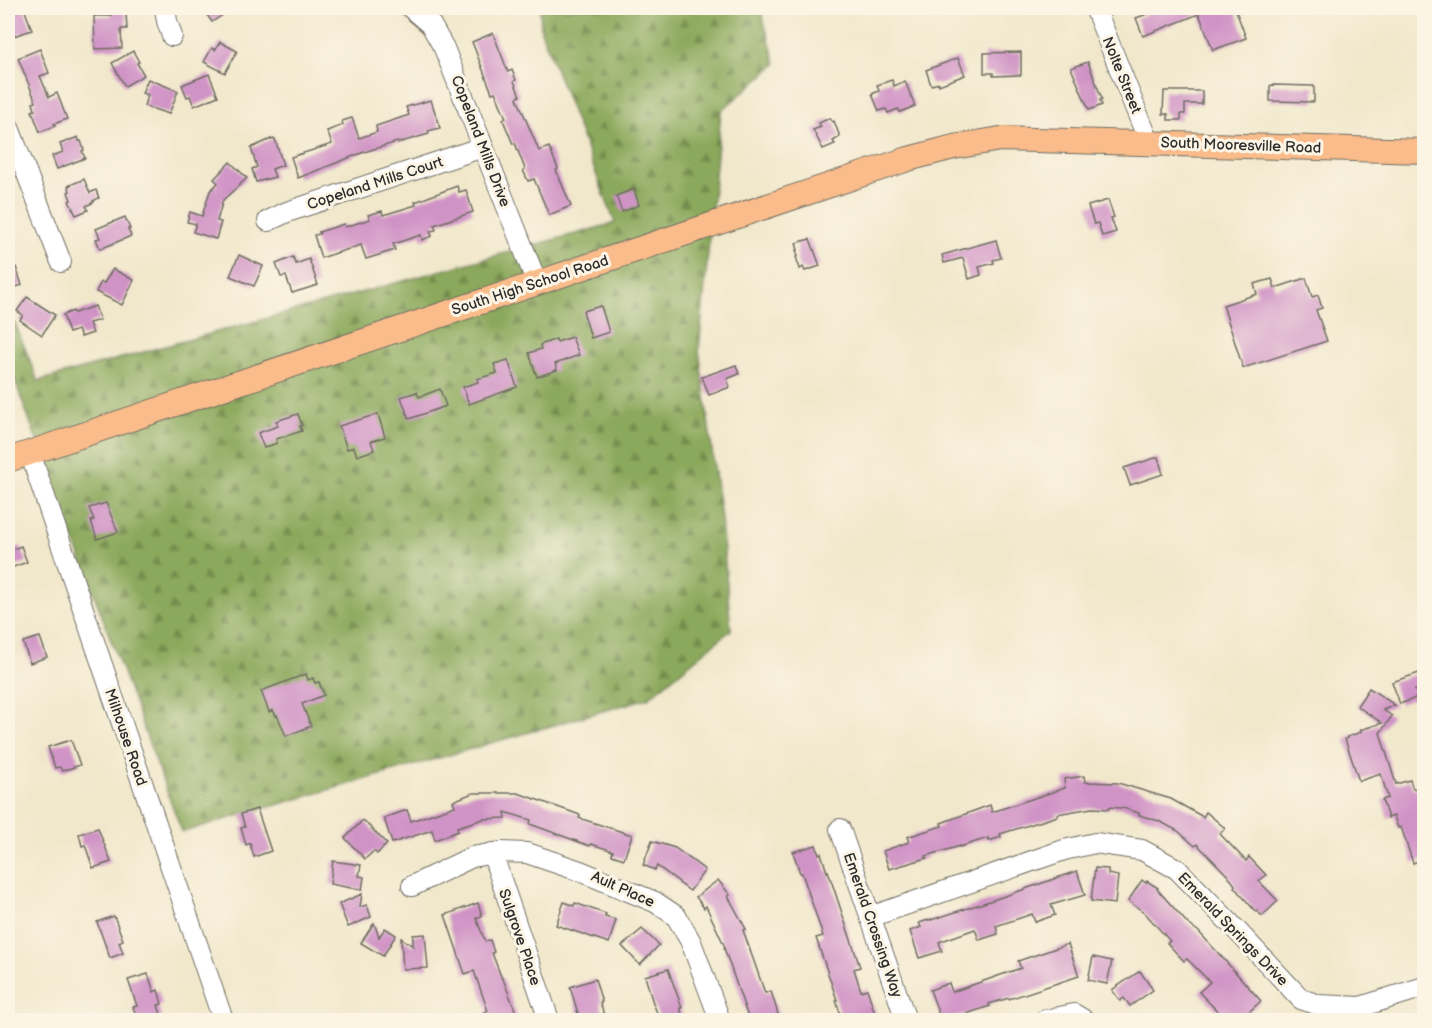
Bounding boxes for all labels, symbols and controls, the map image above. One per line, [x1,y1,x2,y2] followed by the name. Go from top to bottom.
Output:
[1098,34,1146,117] street label: Nolte Street
[447,73,514,210] street label: Copeland Mills Drive
[1160,133,1322,158] street label: South Mooresville Road
[305,152,446,214] street label: Copeland Mills Court
[449,251,611,320] street label: South High School Road
[100,686,151,788] street label: Milhouse Road
[839,850,906,1000] street label: Emerald Crossing Way
[588,867,658,912] street label: Ault Place
[1173,868,1292,990] street label: Emerald Springs Drive
[494,886,545,988] street label: Sulgrove Place

